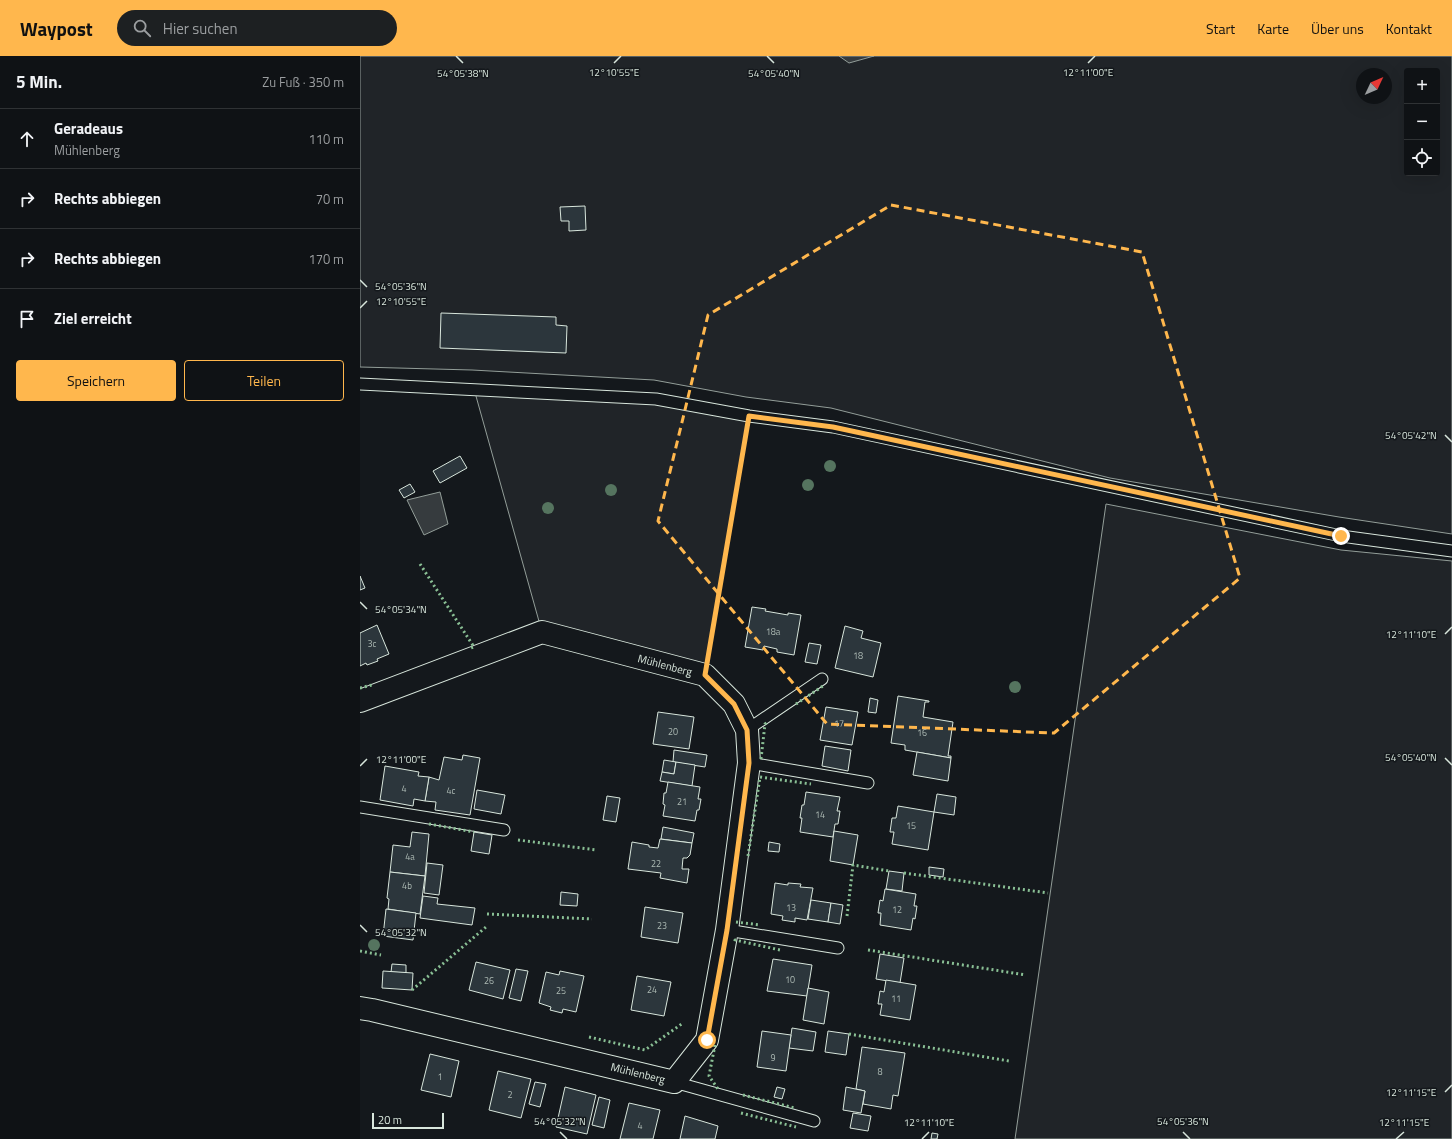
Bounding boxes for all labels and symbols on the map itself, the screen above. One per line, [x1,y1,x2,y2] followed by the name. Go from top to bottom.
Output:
[589,65,640,80] text: 12°10'55"E
[1063,65,1114,80] text: 12°11'00"E
[437,66,489,81] text: 54°05'38"N
[748,66,800,81] text: 54°05'40"N
[1356,68,1392,104] north arrow
[375,279,427,294] text: 54°05'36"N
[376,294,427,309] text: 12°10'55"E
[1385,428,1437,443] text: 54°05'42"N
[1332,527,1350,545] route end
[375,602,427,617] text: 54°05'34"N
[766,625,781,638] house number: 18a
[1386,627,1437,642] text: 12°11'10"E
[368,637,377,650] house number: 3c
[853,649,863,662] house number: 18
[636,650,694,680] street label: Mühlenberg
[834,717,844,730] house number: 17
[668,725,678,738] house number: 20
[917,726,927,739] house number: 16
[1385,750,1437,765] text: 54°05'40"N
[376,752,427,767] text: 12°11'00"E
[401,782,407,795] house number: 4
[447,784,456,797] house number: 4c
[677,795,687,808] house number: 21
[815,808,825,821] house number: 14
[906,819,916,832] house number: 15
[405,850,415,863] house number: 4a
[651,857,661,870] house number: 22
[402,879,412,892] house number: 4b
[786,901,796,914] house number: 13
[892,903,902,916] house number: 12
[657,919,667,932] house number: 23
[375,925,427,940] text: 54°05'32"N
[785,973,795,986] house number: 10
[484,974,494,987] house number: 26
[647,983,657,996] house number: 24
[556,984,566,997] house number: 25
[891,992,901,1005] house number: 11
[698,1031,716,1049] route start
[770,1051,776,1064] house number: 9
[609,1058,667,1088] street label: Mühlenberg
[877,1065,883,1078] house number: 8
[437,1070,443,1083] house number: 1
[1386,1085,1437,1100] text: 12°11'15"E
[507,1088,513,1101] house number: 2
[372,1111,444,1130] scale bar
[534,1114,586,1129] text: 54°05'32"N
[1157,1114,1209,1129] text: 54°05'36"N
[904,1115,955,1130] text: 12°11'10"E
[1379,1115,1430,1130] text: 12°11'15"E
[637,1119,643,1132] house number: 4

